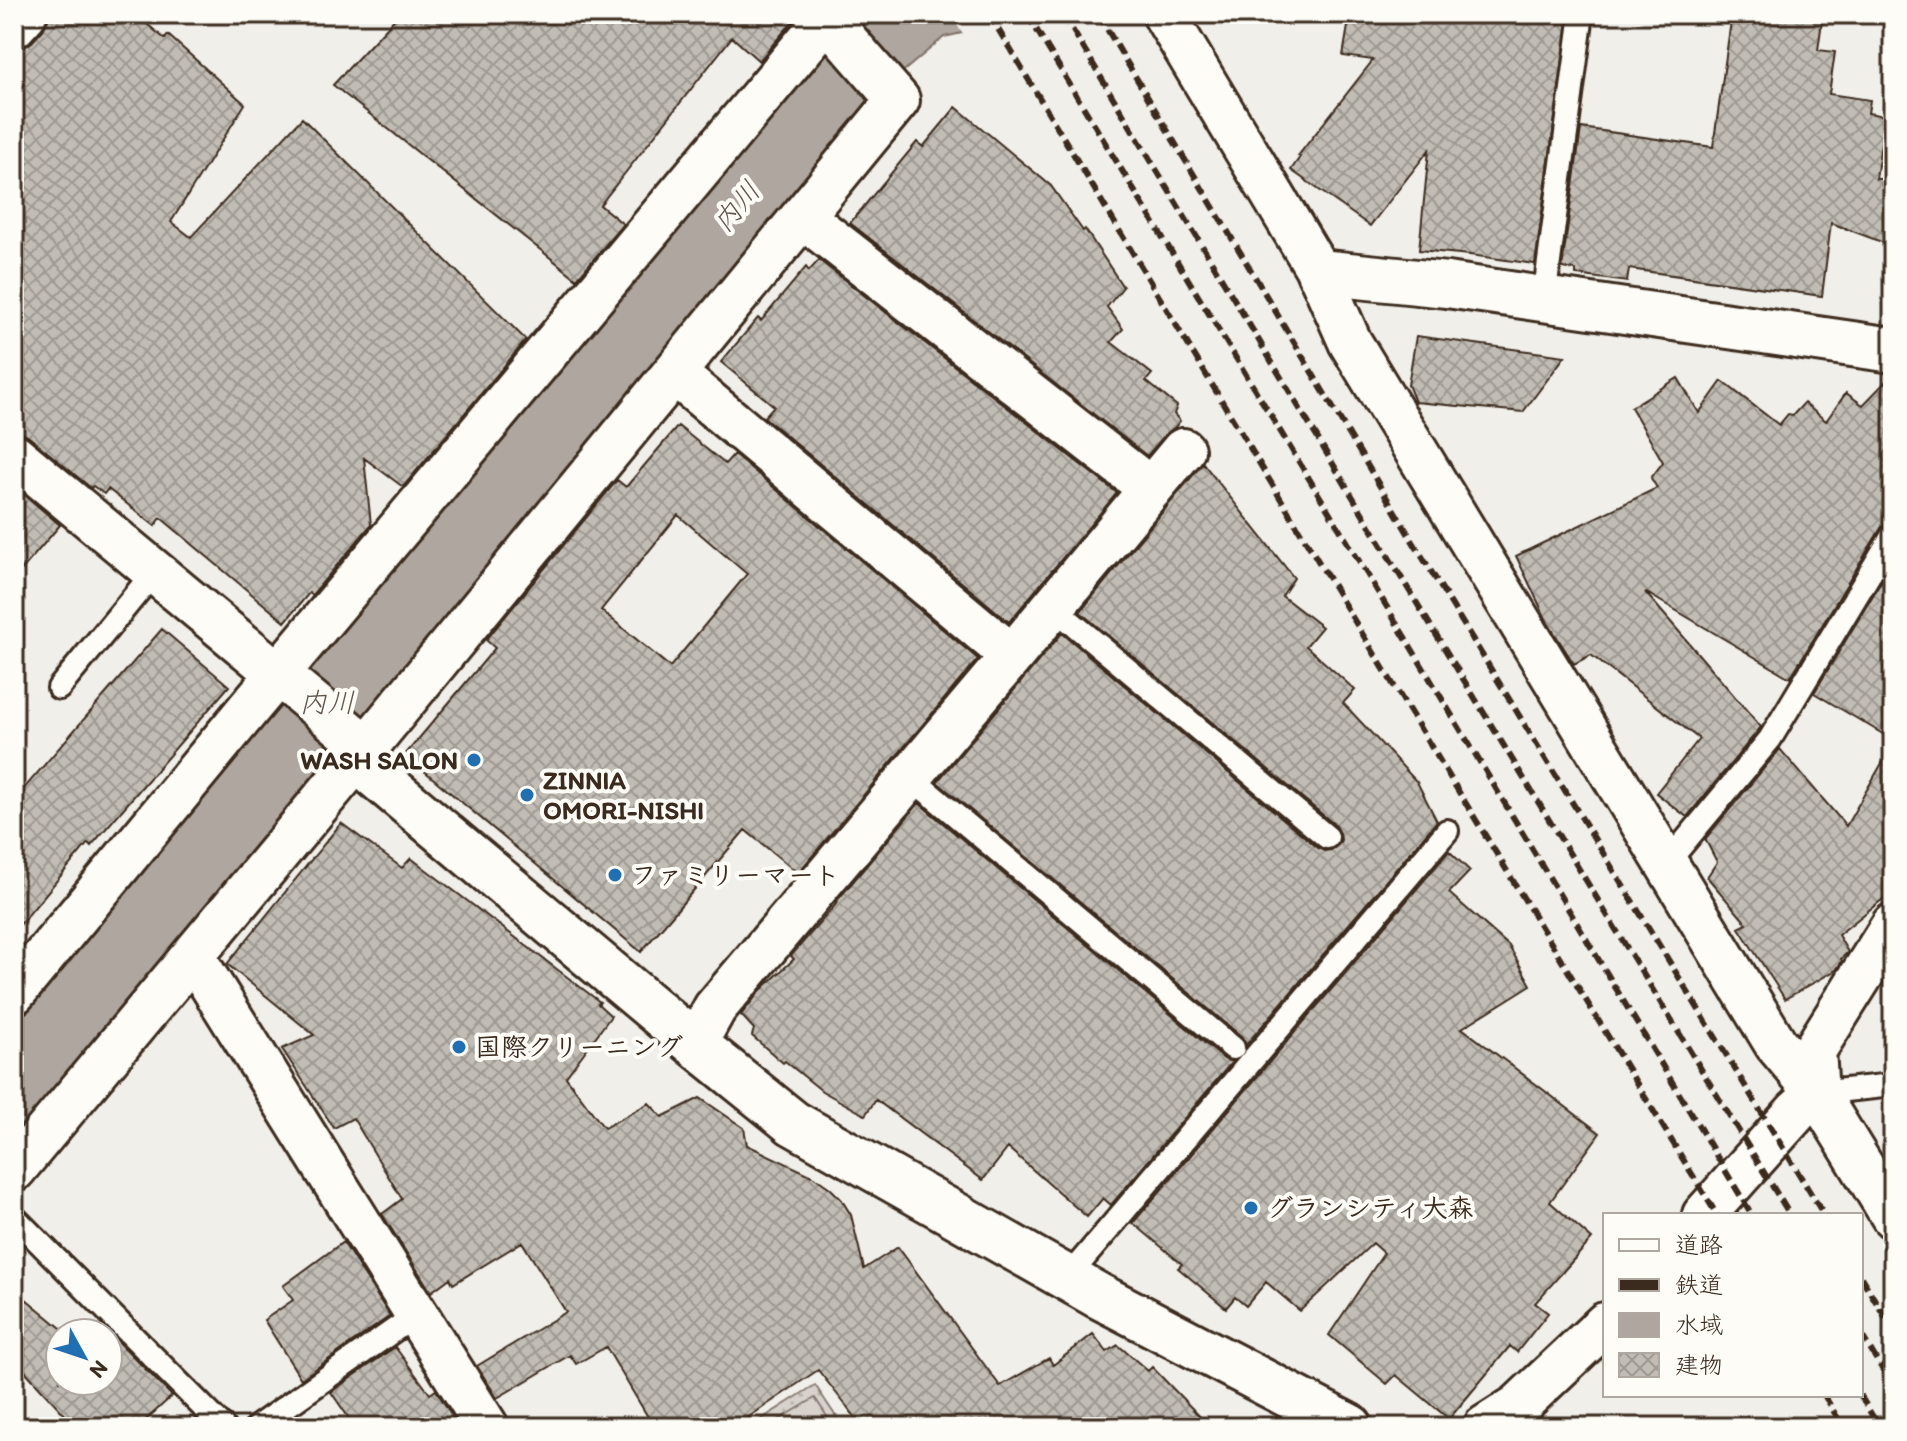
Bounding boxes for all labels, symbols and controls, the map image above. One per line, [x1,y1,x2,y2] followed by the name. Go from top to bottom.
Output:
[705,174,767,238] water label: 内川
[299,685,355,719] water label: 内川
[300,744,458,776] place label: WASH SALON
[465,751,483,769] marker: WASH SALON
[543,764,704,826] place label: ZINNIA OMORI-NISHI
[518,786,536,804] marker: ZINNIA OMORI-NISHI
[631,859,840,891] place label: ファミリーマート
[606,866,624,884] marker: ファミリーマート
[475,1031,683,1063] place label: 国際クリーニング
[450,1038,468,1056] marker: 国際クリーニング
[1267,1192,1473,1224] place label: グランシティ大森
[1242,1199,1260,1217] marker: グランシティ大森
[1603,1213,1863,1397] legend
[1675,1230,1723,1259] text: 道路
[1675,1270,1723,1299] text: 鉄道
[1675,1310,1723,1339] text: 水域
[44,1317,124,1397] north arrow
[1675,1350,1723,1379] text: 建物
[84,1355,114,1384] text: N

